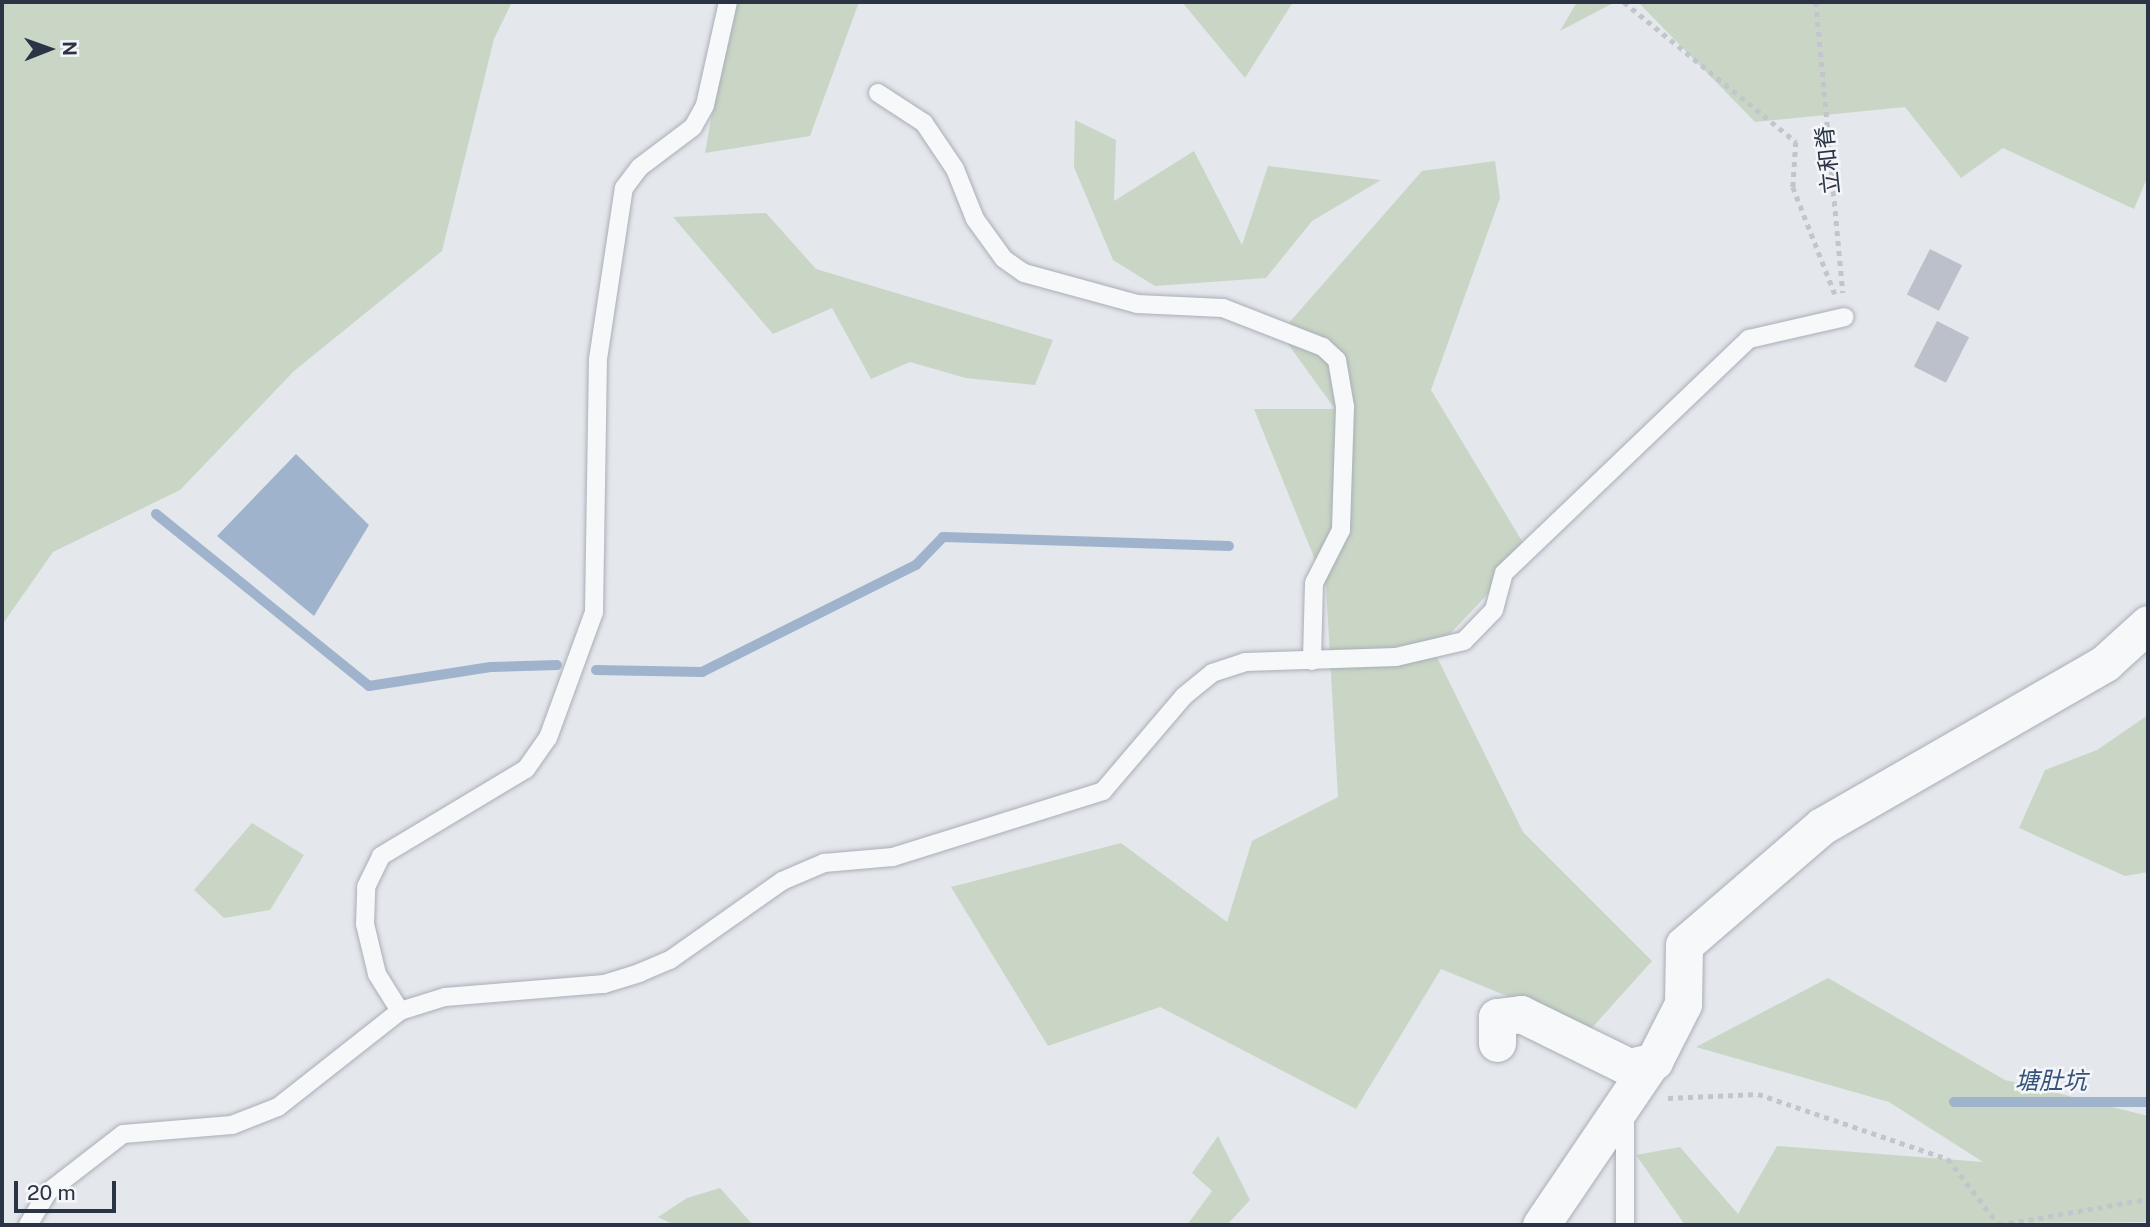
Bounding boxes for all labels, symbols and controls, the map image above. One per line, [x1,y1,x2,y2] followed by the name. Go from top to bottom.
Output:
[14,14,84,84] north arrow
[59,41,81,56] text: N
[1811,124,1845,196] street label: 立和脊
[2015,1067,2087,1095] water label: 塘肚坑
[18,1168,119,1212] scale bar
[27,1180,76,1205] text: 20 m

